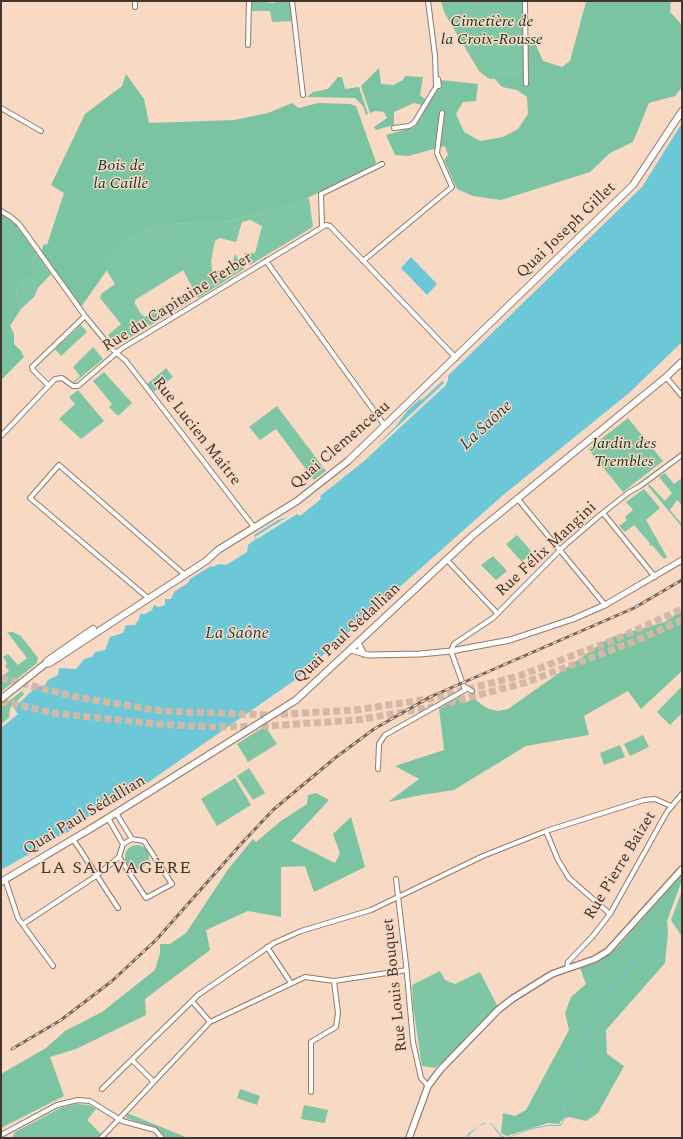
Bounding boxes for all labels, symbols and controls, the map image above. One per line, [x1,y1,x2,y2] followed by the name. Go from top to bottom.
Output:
[441,13,543,51] park label: Cimetière de la Croix-Rousse
[94,157,148,195] park label: Bois de la Caille
[513,179,621,283] street label: Quai Joseph Gillet
[100,249,256,357] street label: Rue du Capitaine Ferber
[148,374,244,490] street label: Rue Lucien Maître
[287,397,395,495] street label: Quai Clemenceau
[457,397,517,455] water label: La Saône
[592,435,656,473] park label: Jardin des Trembles
[493,499,601,601] street label: Rue Félix Mangini
[291,580,405,688] street label: Quai Paul Sédallian
[205,625,269,645] water label: La Saône
[21,772,149,860] street label: Quai Paul Sédallian
[581,808,661,924] street label: Rue Pierre Baizet
[40,858,192,880] district label: LA SAUVAGÈRE
[379,917,413,1053] street label: Rue Louis Bouquet

